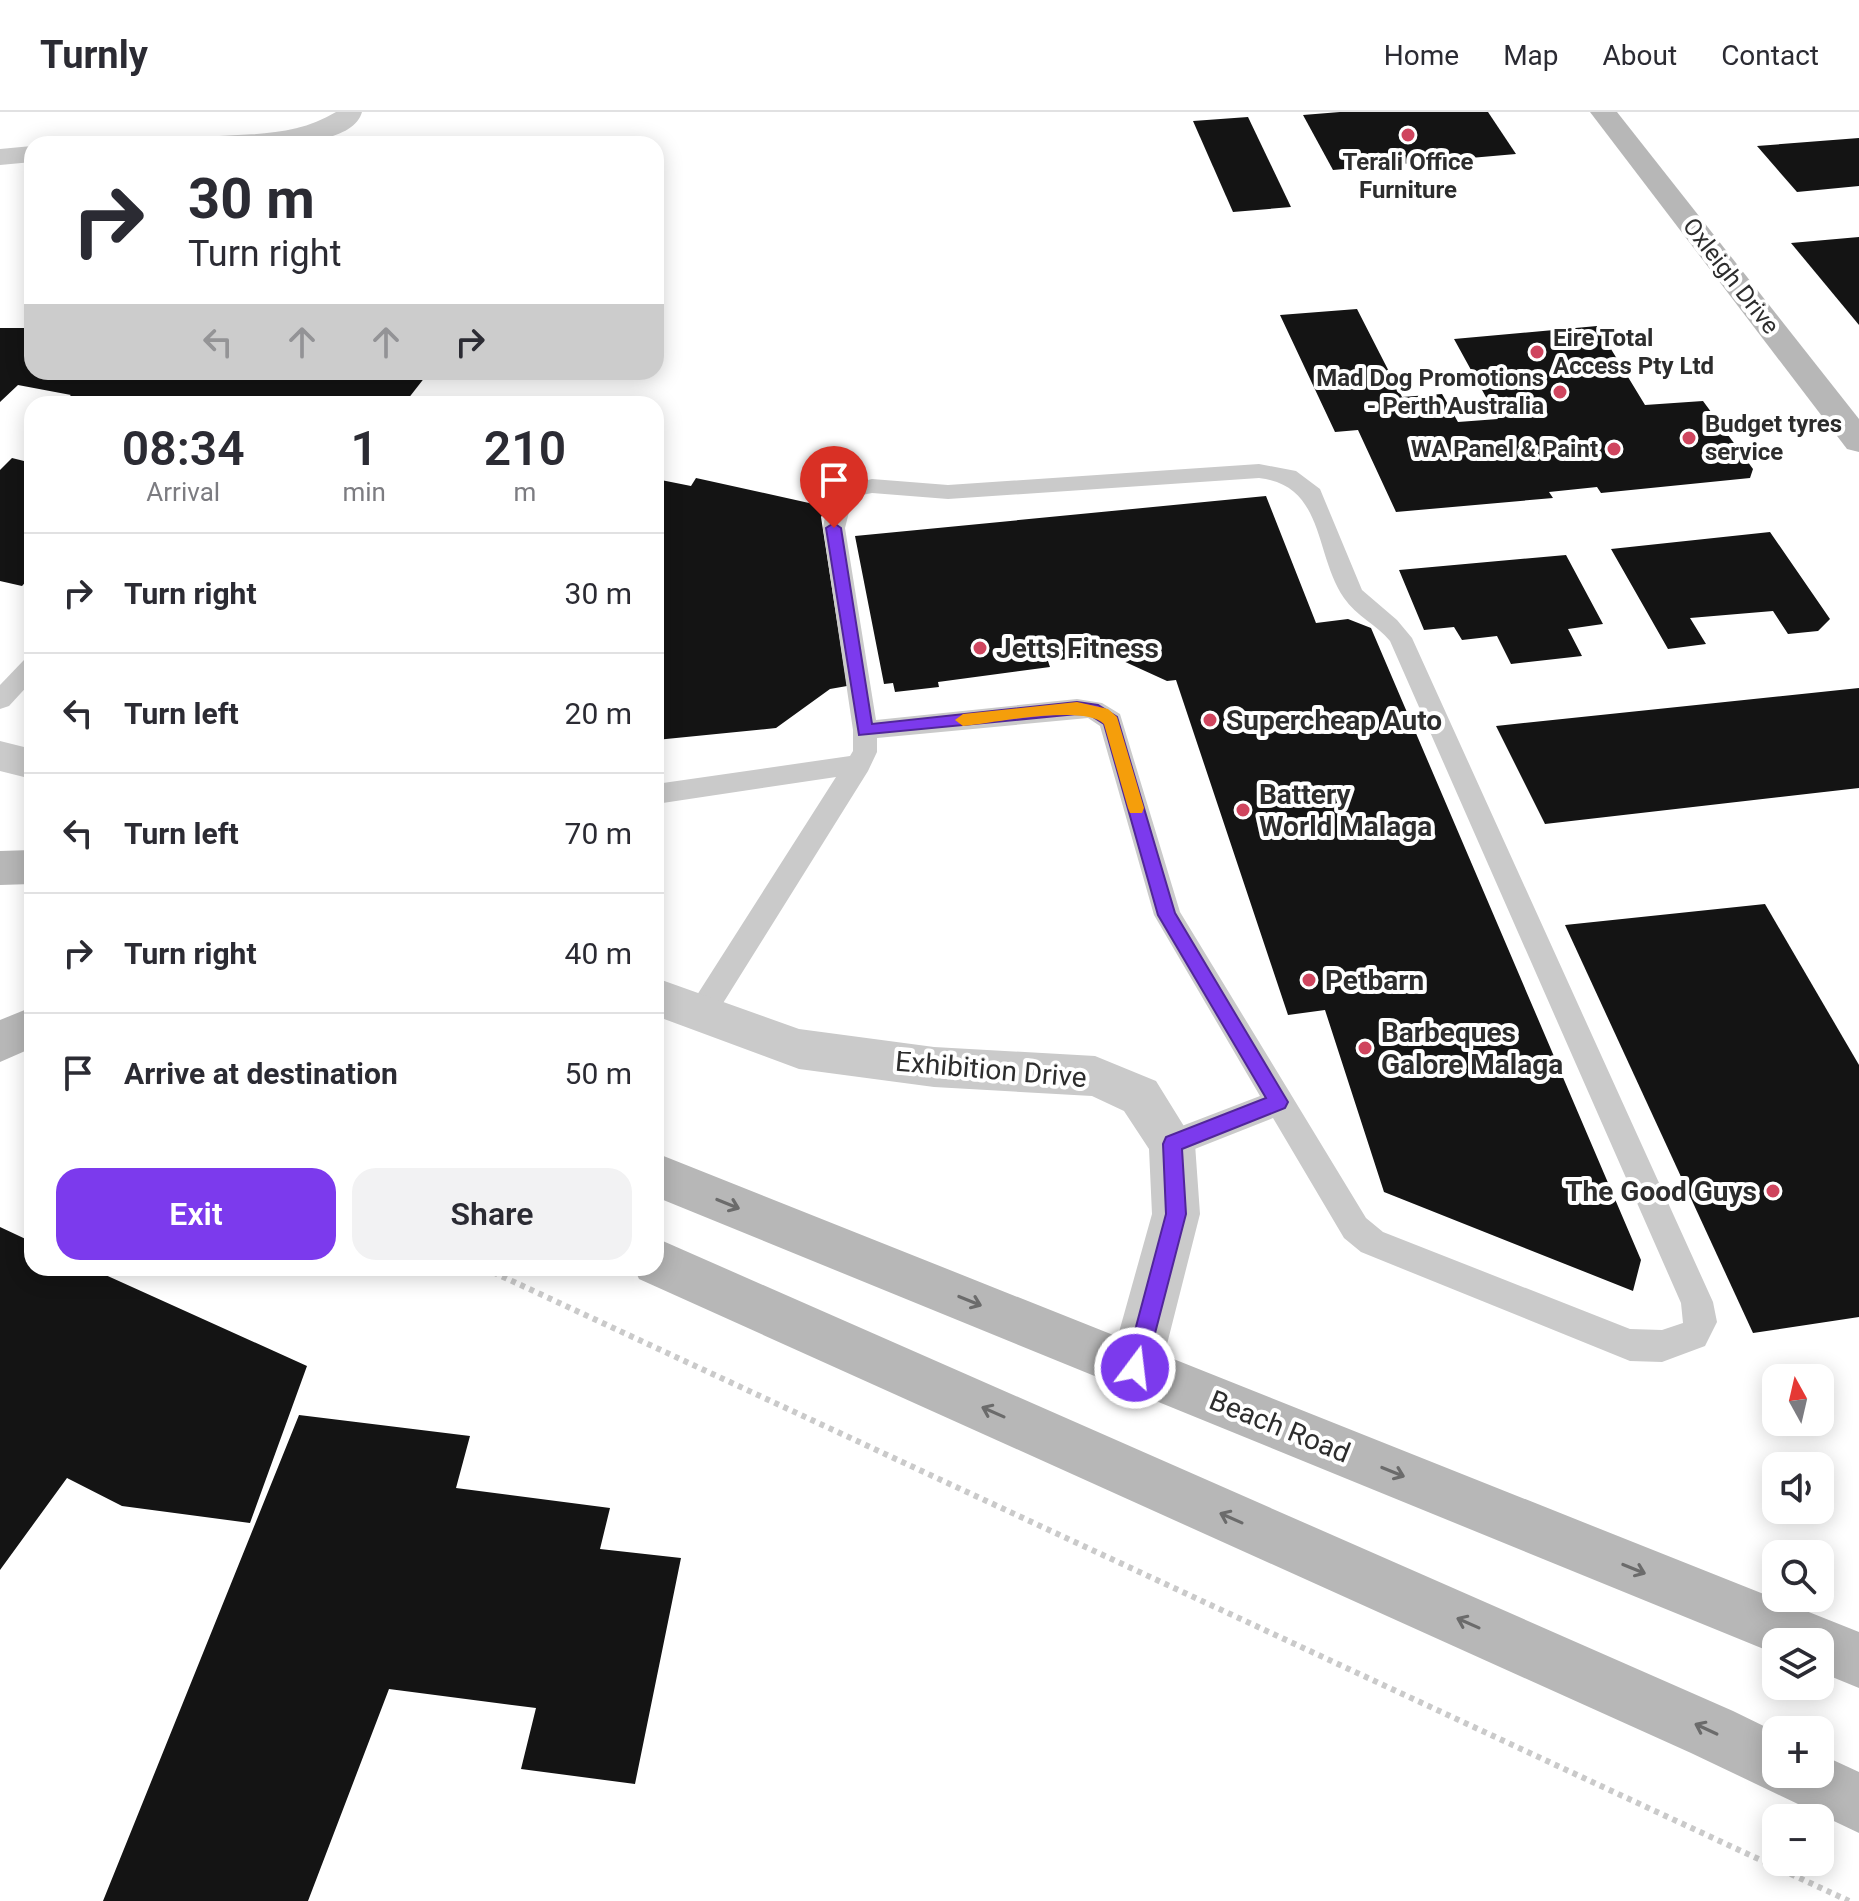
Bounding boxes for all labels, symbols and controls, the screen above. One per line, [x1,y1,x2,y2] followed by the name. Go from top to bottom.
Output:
[40,33,148,77] text: Turnly
[1384,39,1459,72] text: Home
[1503,39,1559,72] text: Map
[1603,39,1677,72] text: About
[1721,39,1819,72] text: Contact
[1399,126,1417,144] marker: Terali Office Furniture
[1343,148,1474,204] place label: Terali Office Furniture
[188,166,315,232] text: 30 m
[56,168,160,272] icon: right
[1677,212,1785,340] street label: Oxleigh Drive
[188,233,341,275] text: Turn right
[196,320,240,364] icon: left
[280,320,324,364] icon: ahead
[364,320,408,364] icon: ahead
[448,320,492,364] icon: right
[1553,324,1714,380] place label: Eire Total Access Pty Ltd
[1528,343,1546,361] marker: Eire Total Access Pty Ltd
[1316,364,1544,420] place label: Mad Dog Promotions - Perth Australia
[1551,383,1569,401] marker: Mad Dog Promotions - Perth Australia
[1705,410,1842,466] place label: Budget tyres service
[122,420,245,477] text: 08:34
[351,420,378,477] text: 1
[484,420,566,477] text: 210
[1680,429,1698,447] marker: Budget tyres service
[1411,435,1598,463] place label: WA Panel & Paint
[1605,440,1623,458] marker: WA Panel & Paint
[800,446,868,528] pin
[812,458,856,502] icon: arrive
[146,477,220,507] text: Arrival
[342,477,386,507] text: min
[514,477,536,507] text: m
[56,571,100,615] icon: right
[124,576,257,611] text: Turn right
[565,576,632,611] text: 30 m
[996,632,1159,665] place label: Jetts Fitness
[971,639,989,657] marker: Jetts Fitness
[56,691,100,735] icon: left
[124,696,239,731] text: Turn left
[565,696,632,731] text: 20 m
[1226,704,1442,737] place label: Supercheap Auto
[1201,711,1219,729] marker: Supercheap Auto
[1259,778,1432,843] place label: Battery World Malaga
[1234,801,1252,819] marker: Battery World Malaga
[56,811,100,855] icon: left
[124,816,239,851] text: Turn left
[565,816,632,851] text: 70 m
[56,931,100,975] icon: right
[124,936,257,971] text: Turn right
[565,936,632,971] text: 40 m
[1325,964,1424,997] place label: Petbarn
[1300,971,1318,989] marker: Petbarn
[1381,1016,1563,1081] place label: Barbeques Galore Malaga
[1356,1039,1374,1057] marker: Barbeques Galore Malaga
[894,1045,1088,1094] street label: Exhibition Drive
[56,1051,100,1095] icon: arrive
[124,1056,398,1091] text: Arrive at destination
[565,1056,632,1091] text: 50 m
[56,1168,336,1260] button: Exit
[352,1168,632,1260] button: Share
[1565,1175,1757,1208] place label: The Good Guys
[1764,1182,1782,1200] marker: The Good Guys
[715,1198,740,1213] one-way arrow
[957,1295,982,1309] one-way arrow
[1093,1326,1177,1410] position arrow
[1762,1364,1834,1436] north arrow
[1762,1364,1834,1876] map controls
[1205,1383,1355,1470] street label: Beach Road
[981,1404,1005,1419] one-way arrow
[1762,1452,1834,1524] button: sound
[1380,1465,1405,1480] one-way arrow
[1219,1509,1244,1524] one-way arrow
[1762,1540,1834,1612] button: search
[1621,1563,1646,1577] one-way arrow
[1456,1615,1481,1630] one-way arrow
[1762,1628,1834,1700] button: layers
[1762,1716,1834,1788] button: +
[1694,1721,1718,1736] one-way arrow
[1762,1804,1834,1876] button: −

